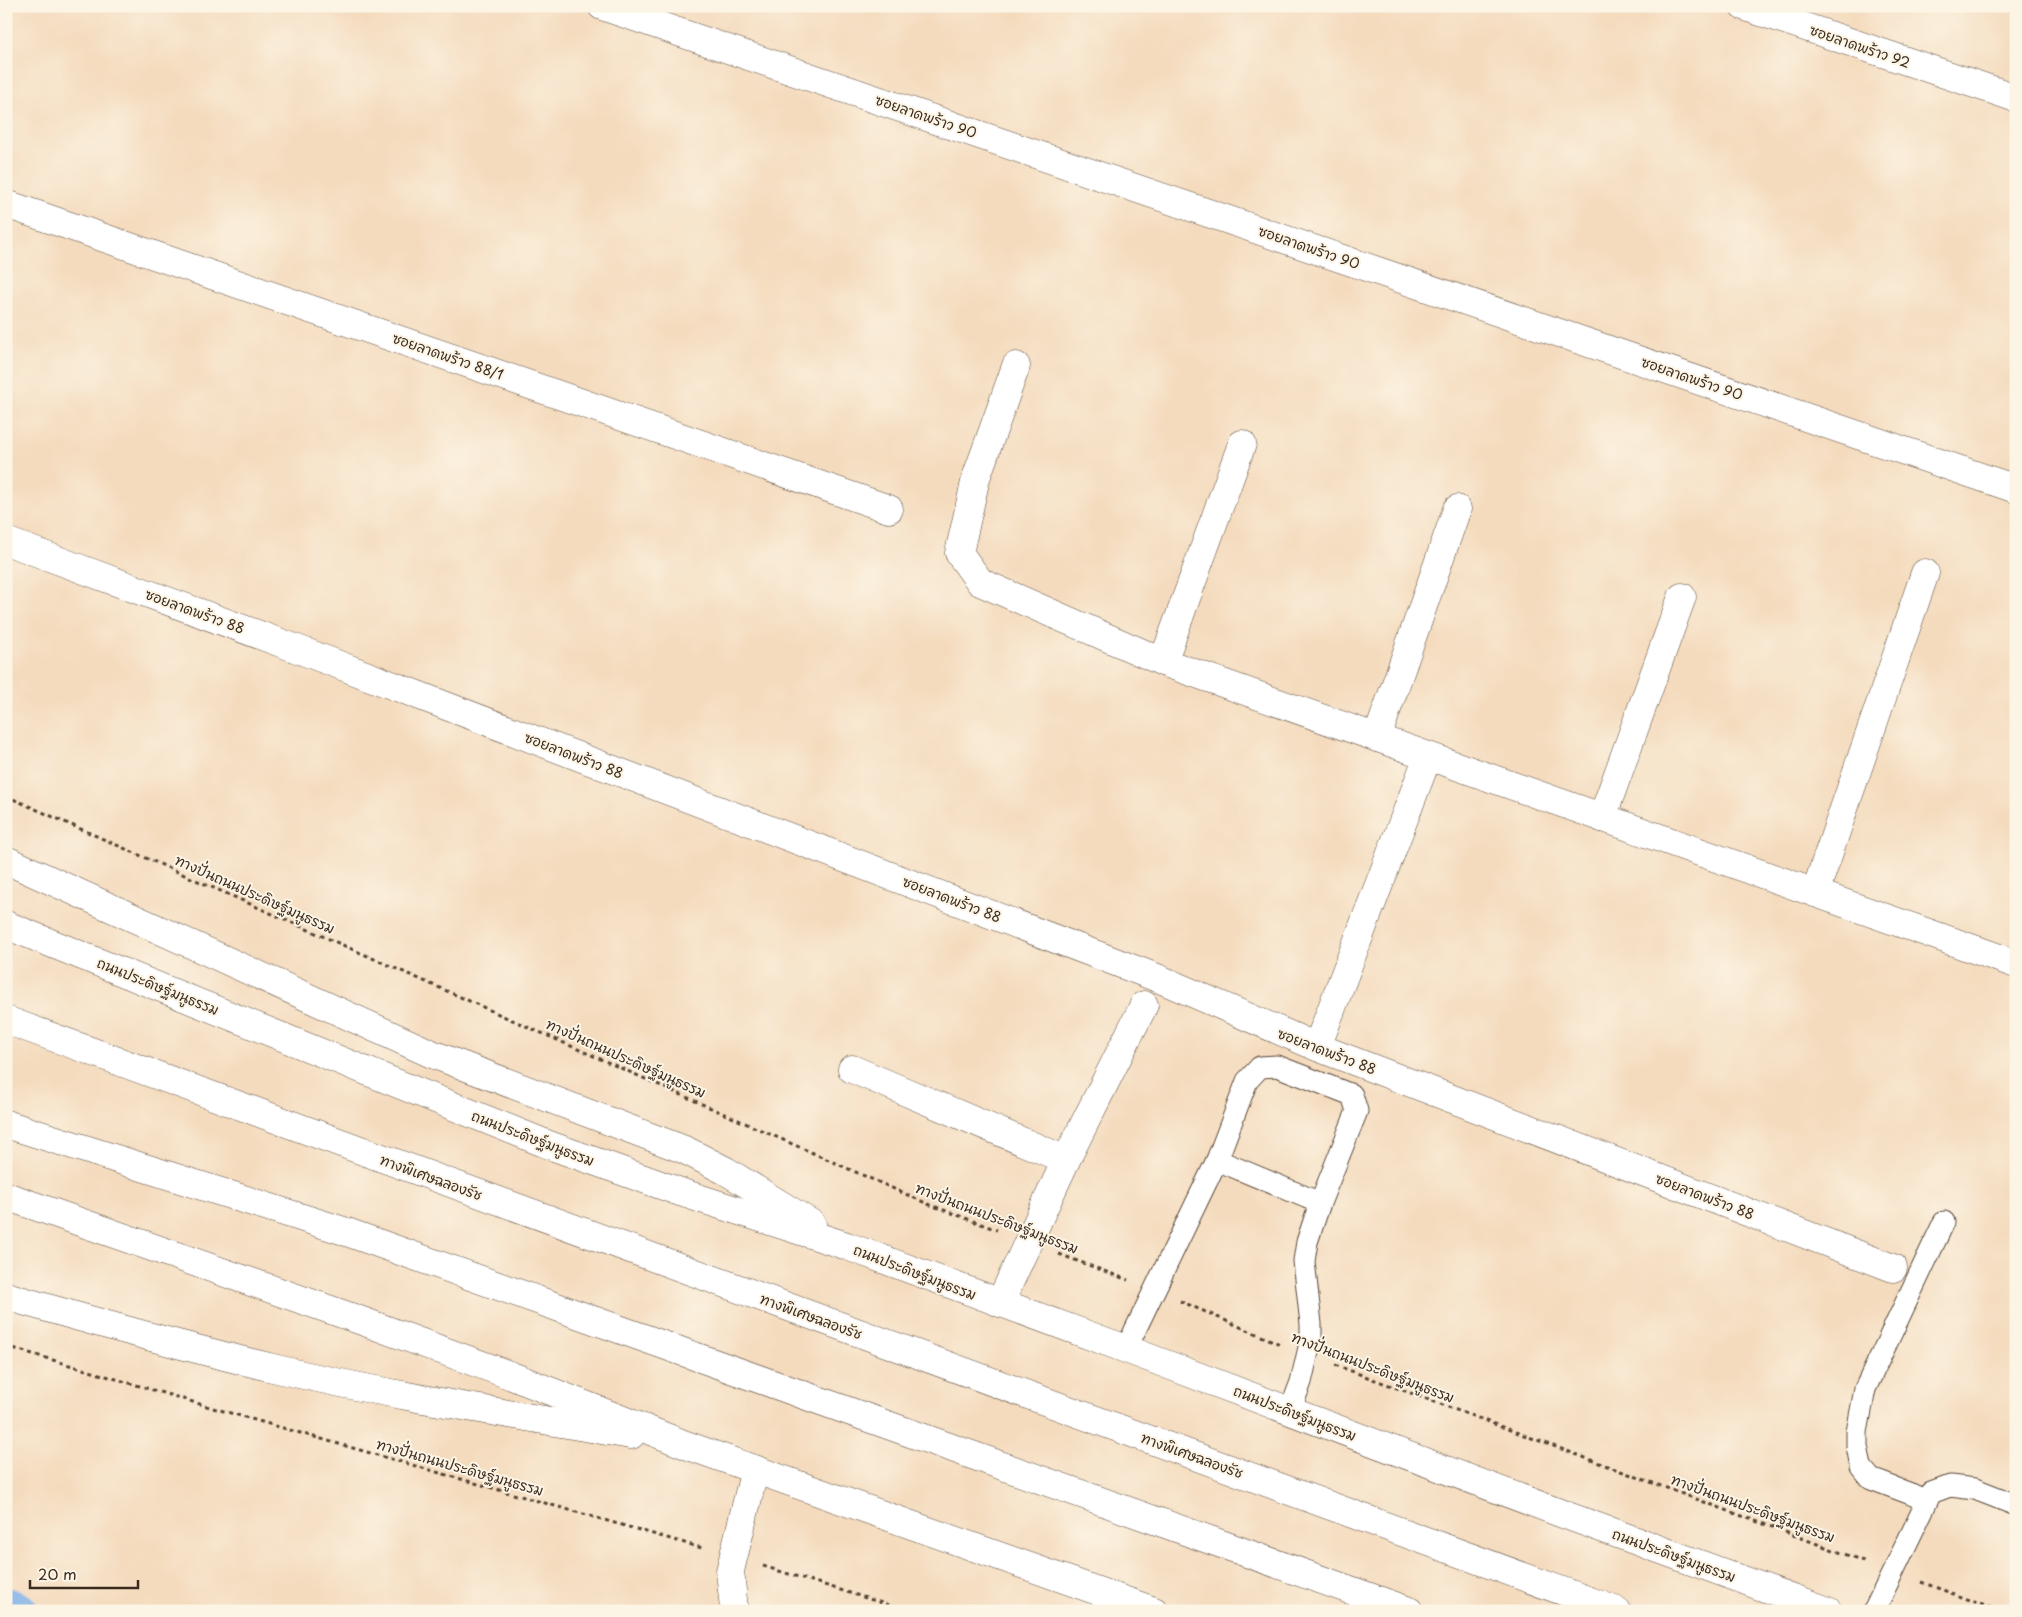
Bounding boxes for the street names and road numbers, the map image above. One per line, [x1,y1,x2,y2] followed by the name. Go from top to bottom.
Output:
[1807,19,1913,73] street label: ซอยลาดพร้าว 92
[872,89,980,143] street label: ซอยลาดพร้าว 90
[1255,220,1363,274] street label: ซอยลาดพร้าว 90
[390,327,506,385] street label: ซอยลาดพร้าว 88/1
[1638,351,1746,405] street label: ซอยลาดพร้าว 90
[142,583,248,639] street label: ซอยลาดพร้าว 88
[522,726,626,784] street label: ซอยลาดพร้าว 88
[172,848,339,939] street label: ทางปั่นถนนประดิษฐ์มนูธรรม
[900,870,1004,928] street label: ซอยลาดพร้าว 88
[94,952,222,1020] street label: ถนนประดิษฐ์มนูธรรม
[543,1012,710,1103] street label: ทางปั่นถนนประดิษฐ์มนูธรรม
[1275,1022,1379,1080] street label: ซอยลาดพร้าว 88
[469,1105,597,1171] street label: ถนนประดิษฐ์มนูธรรม
[377,1149,485,1205] street label: ทางพิเศษฉลองรัช
[1653,1167,1757,1225] street label: ซอยลาดพร้าว 88
[912,1176,1082,1259] street label: ทางปั่นถนนประดิษฐ์มนูธรรม
[851,1239,979,1305] street label: ถนนประดิษฐ์มนูธรรม
[757,1288,865,1344] street label: ทางพิเศษฉลองรัช
[1288,1325,1458,1408] street label: ทางปั่นถนนประดิษฐ์มนูธรรม
[1231,1380,1359,1446] street label: ถนนประดิษฐ์มนูธรรม
[1138,1427,1246,1483] street label: ทางพิเศษฉลองรัช
[374,1432,546,1501] street label: ทางปั่นถนนประดิษฐ์มนูธรรม
[1668,1467,1838,1547] street label: ทางปั่นถนนประดิษฐ์มนูธรรม
[1609,1523,1739,1587] street label: ถนนประดิษฐ์มนูธรรม

